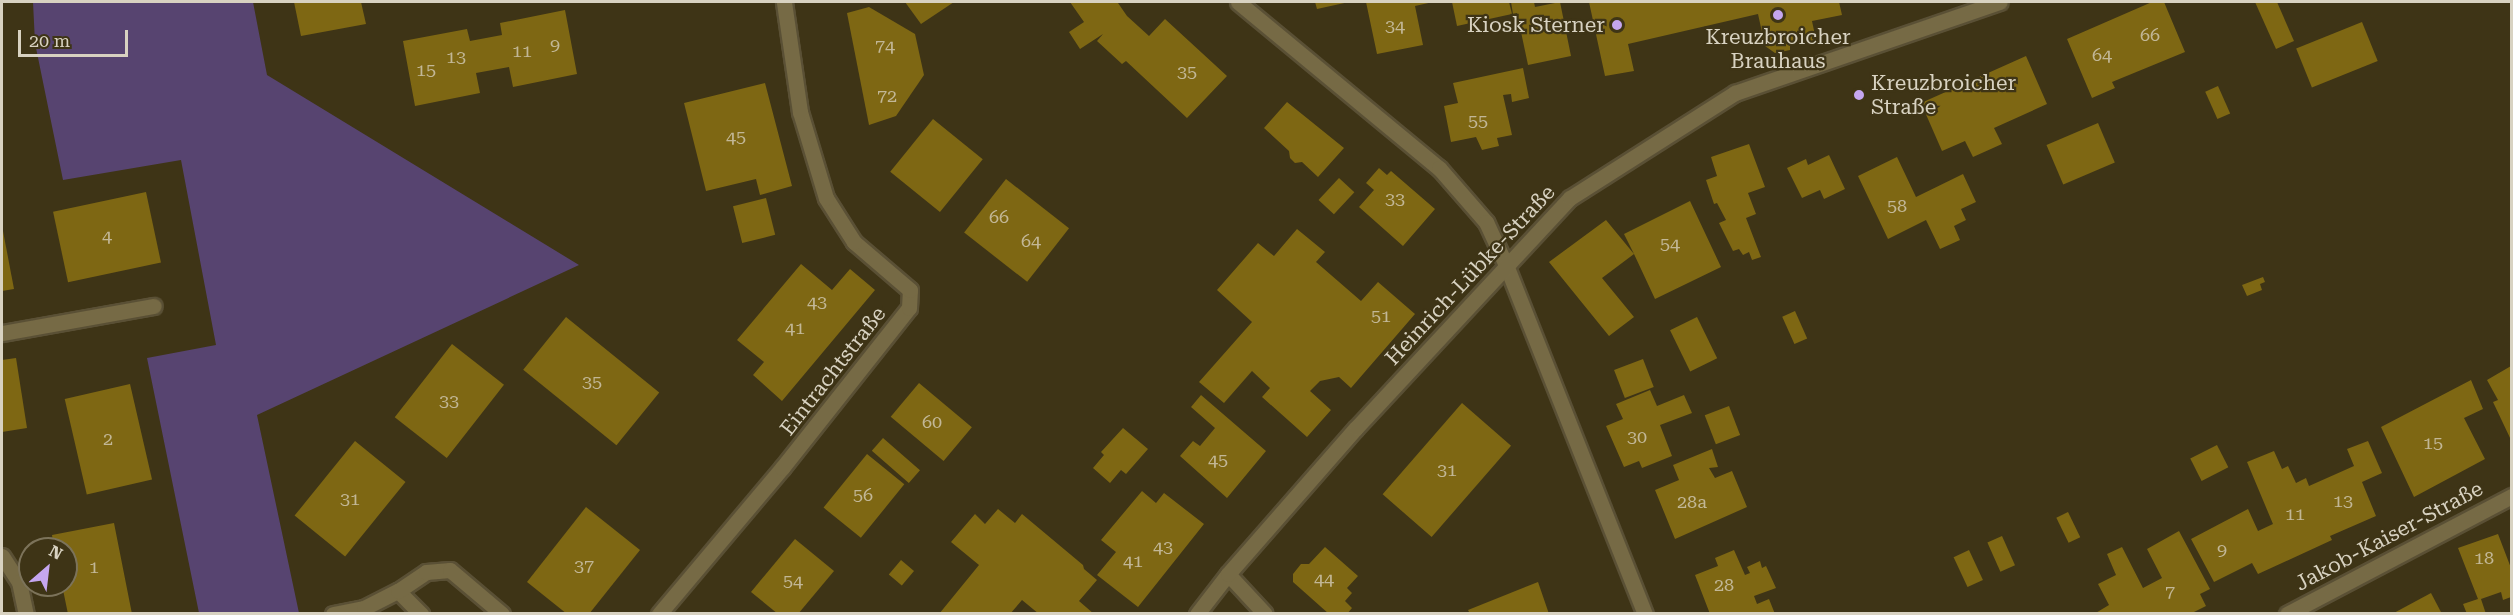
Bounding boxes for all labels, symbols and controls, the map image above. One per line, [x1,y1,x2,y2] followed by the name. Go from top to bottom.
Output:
[1771,8,1785,22] marker: Kreuzbroicher Brauhaus
[1467,12,1605,38] place label: Kiosk Sterner
[1385,15,1405,37] house number: 34
[21,18,130,56] scale bar
[1610,18,1624,32] marker: Kiosk Sterner
[1705,24,1851,74] place label: Kreuzbroicher Brauhaus
[2140,24,2160,46] house number: 66
[29,30,70,51] text: 20 m
[550,34,560,56] house number: 9
[875,35,895,57] house number: 74
[512,40,532,62] house number: 11
[2092,44,2112,66] house number: 64
[446,46,466,68] house number: 13
[416,59,436,81] house number: 15
[1177,61,1197,83] house number: 35
[1871,70,2016,120] place label: Kreuzbroicher Straße
[877,85,897,107] house number: 72
[1852,88,1866,102] marker: Kreuzbroicher Straße
[1468,110,1488,132] house number: 55
[726,126,746,148] house number: 45
[1380,180,1560,370] street label: Heinrich-Lübke-Straße
[1385,188,1405,210] house number: 33
[1887,195,1907,217] house number: 58
[989,206,1009,228] house number: 66
[102,225,112,247] house number: 4
[1021,230,1041,252] house number: 64
[1660,233,1680,255] house number: 54
[807,291,827,313] house number: 43
[775,302,891,440] street label: Eintrachtstraße
[1371,305,1391,327] house number: 51
[785,317,805,339] house number: 41
[582,371,602,393] house number: 35
[439,390,459,412] house number: 33
[922,411,942,433] house number: 60
[1627,426,1647,448] house number: 30
[103,428,113,450] house number: 2
[2423,432,2443,454] house number: 15
[1208,449,1228,471] house number: 45
[1437,459,1457,481] house number: 31
[2291,476,2487,596] street label: Jakob-Kaiser-Straße
[853,484,873,506] house number: 56
[340,488,360,510] house number: 31
[2333,490,2353,512] house number: 13
[1677,491,1707,513] house number: 28a
[2285,503,2305,525] house number: 11
[1153,536,1173,558] house number: 43
[18,537,78,597] north arrow
[2217,539,2227,561] house number: 9
[46,541,66,564] text: N
[2474,547,2494,569] house number: 18
[1123,550,1143,572] house number: 41
[574,555,594,577] house number: 37
[89,556,99,578] house number: 1
[1314,568,1334,590] house number: 44
[783,570,803,592] house number: 54
[1714,574,1734,596] house number: 28
[2165,581,2175,603] house number: 7

